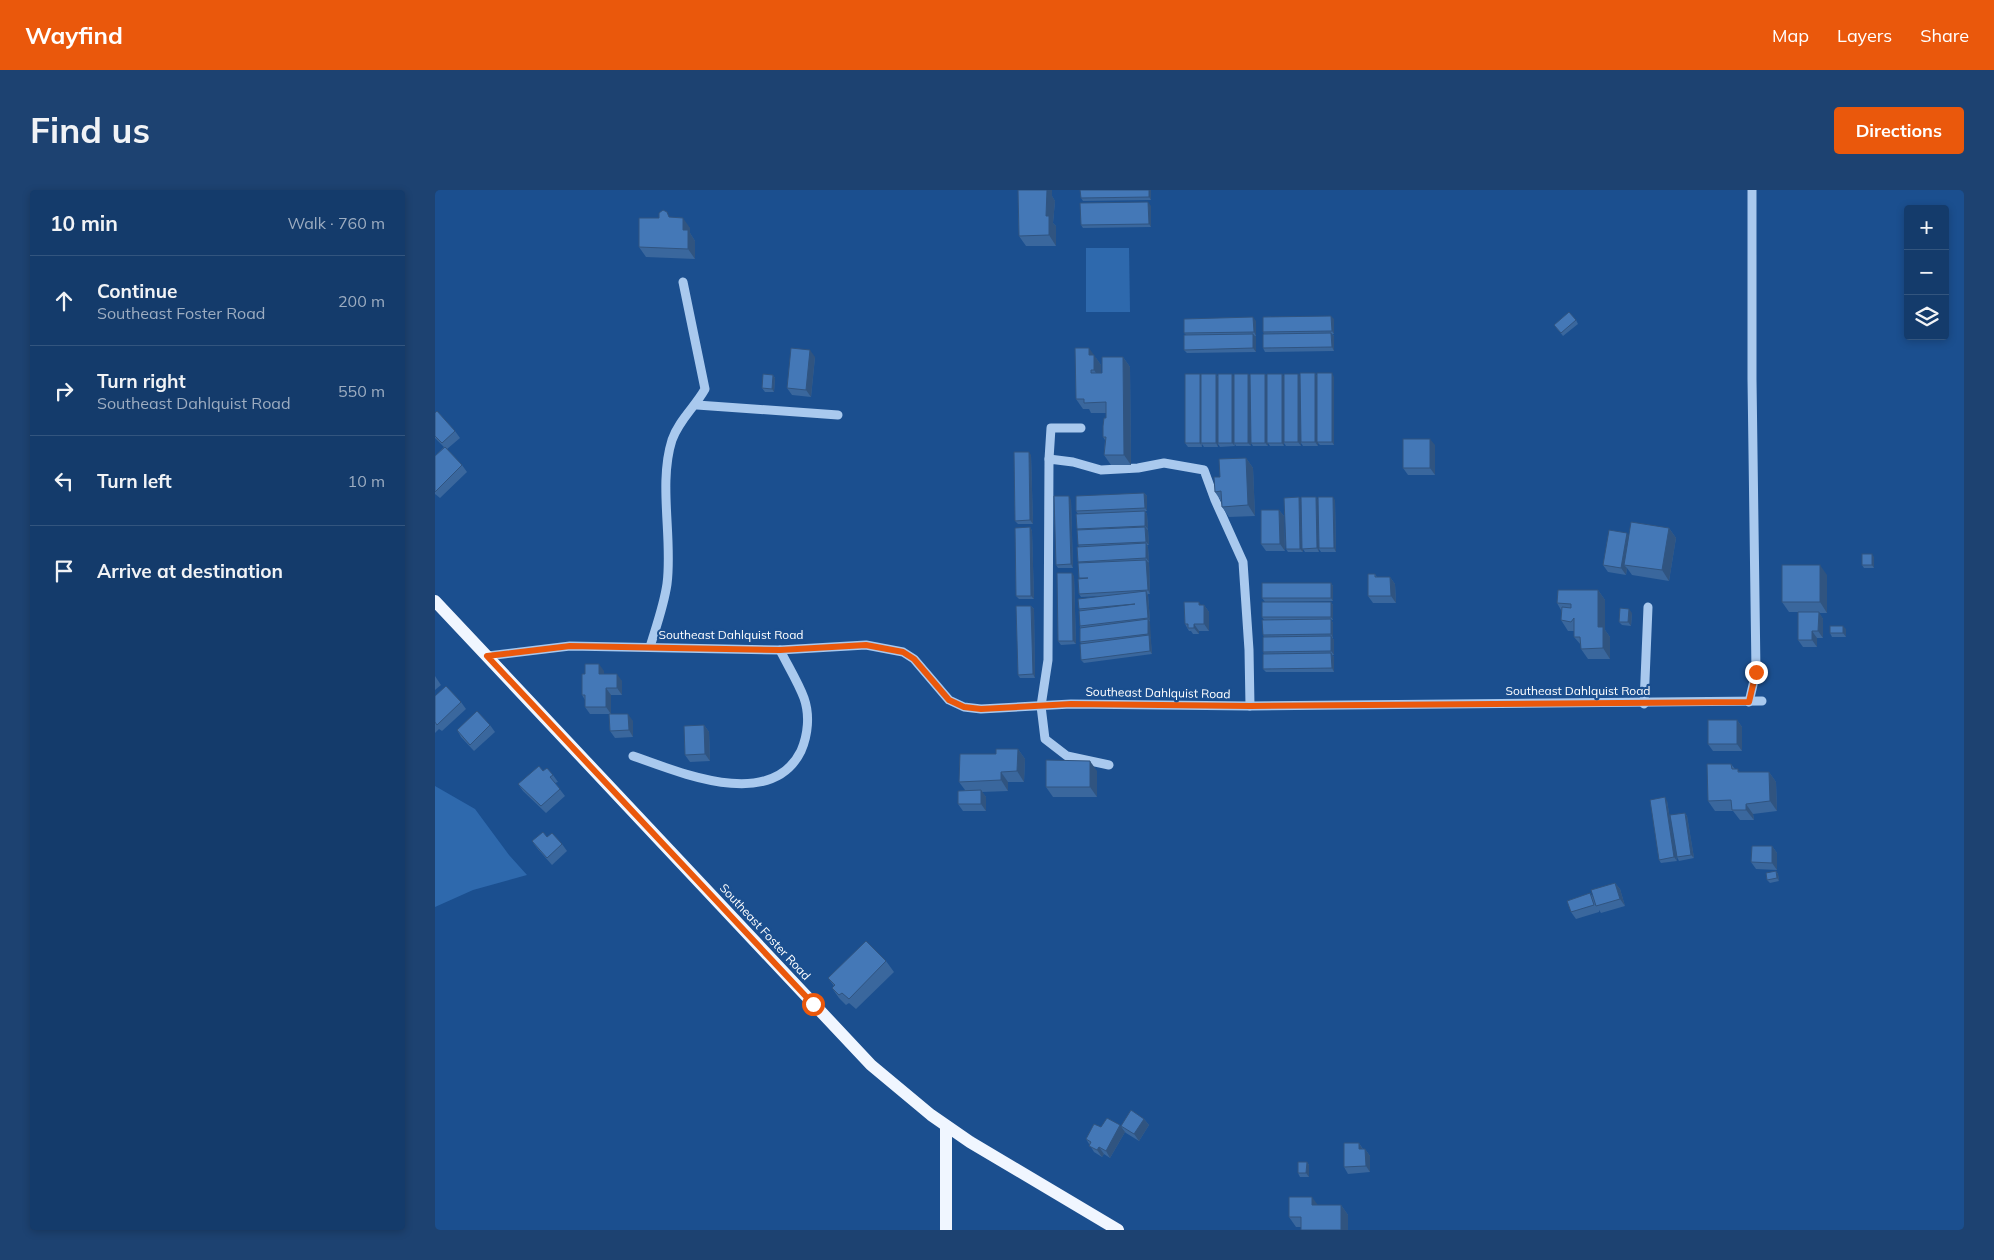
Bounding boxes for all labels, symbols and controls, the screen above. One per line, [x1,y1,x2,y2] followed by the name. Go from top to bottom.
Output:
[25,20,123,50] text: Wayfind
[1772,24,1809,47] text: Map
[1837,24,1892,47] text: Layers
[1920,24,1969,47] text: Share
[1834,107,1964,154] button: Directions
[30,108,150,152] text: Find us
[1904,205,1949,340] map controls
[1904,205,1949,250] button: +
[50,210,118,236] text: 10 min
[287,213,385,233] text: Walk · 760 m
[1904,250,1949,295] button: −
[97,279,177,303] text: Continue
[50,287,78,315] icon: ahead
[338,291,385,311] text: 200 m
[1904,295,1949,340] button: layers
[97,303,265,323] text: Southeast Foster Road
[97,369,186,393] text: Turn right
[50,377,78,405] icon: right
[338,381,385,401] text: 550 m
[97,393,290,413] text: Southeast Dahlquist Road
[50,467,78,495] icon: left
[97,469,172,493] text: Turn left
[348,471,385,491] text: 10 m
[50,557,78,585] icon: arrive
[97,559,283,583] text: Arrive at destination
[658,627,804,642] street label: Southeast Dahlquist Road
[1745,661,1768,684] route end
[1505,683,1651,698] street label: Southeast Dahlquist Road
[1085,684,1231,701] street label: Southeast Dahlquist Road
[717,880,814,983] street label: Southeast Foster Road
[802,993,825,1016] route start

